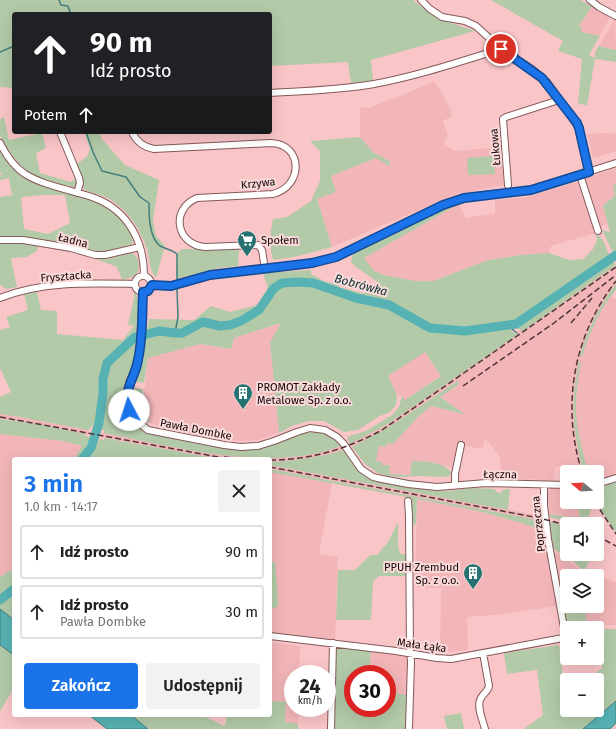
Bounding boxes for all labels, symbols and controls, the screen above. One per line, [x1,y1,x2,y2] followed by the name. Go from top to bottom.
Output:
[90,26,152,59] text: 90 m
[24,28,76,80] icon: ahead
[484,32,518,66] pin
[490,38,512,60] icon: arrive
[90,60,171,82] text: Idź prosto
[75,104,97,126] icon: ahead
[24,106,67,124] text: Potem
[487,128,504,166] street label: Łukowa
[240,175,276,192] street label: Krzywa
[236,229,258,257] supermarket icon: Społem
[56,230,89,250] street label: Ładna
[261,234,299,247] place label: Społem
[40,268,92,285] street label: Frysztacka
[333,271,389,299] water label: Bobrówka
[257,381,352,407] place label: PROMOT Zakłady Metalowe Sp. z o.o.
[232,382,254,410] building icon: PROMOT Zakłady Metalowe Sp. z o.o.
[108,389,150,431] position arrow
[159,416,233,443] street label: Pawła Dombke
[560,465,604,509] north arrow
[560,465,604,717] map controls
[483,468,517,481] street label: Łączna
[24,470,83,498] text: 3 min
[218,470,260,512] button: close
[529,495,548,553] street label: Poprzeczna
[24,499,98,514] text: 1.0 km · 14:17
[560,517,604,561] button: sound
[26,541,48,563] icon: ahead
[60,543,129,561] text: Idź prosto
[225,543,258,561] text: 90 m
[384,561,459,587] place label: PPUH Zrembud Sp. z o.o.
[462,562,484,590] building icon: PPUH Zrembud Sp. z o.o.
[560,569,604,613] button: layers
[60,596,129,614] text: Idź prosto
[26,601,48,623] icon: ahead
[225,603,258,621] text: 30 m
[60,614,146,629] text: Pawła Dombke
[560,621,604,665] button: +
[396,636,447,655] street label: Mała Łąka
[24,663,138,709] button: Zakończ
[146,663,260,709] button: Udostępnij
[344,665,396,717] speed limit sign: 30
[560,673,604,717] button: −
[299,674,321,698] text: 24
[298,695,322,707] text: km/h

